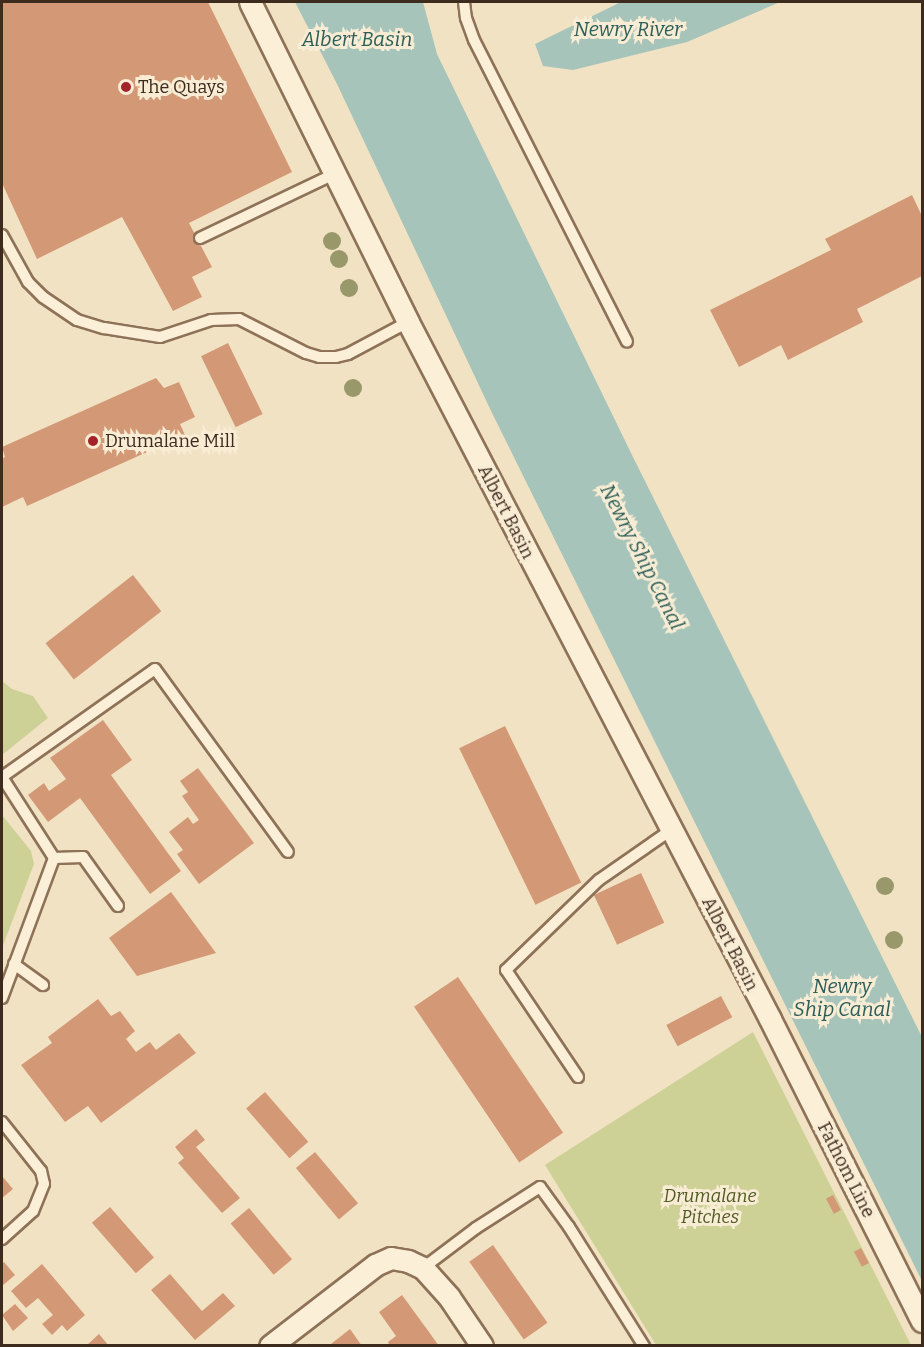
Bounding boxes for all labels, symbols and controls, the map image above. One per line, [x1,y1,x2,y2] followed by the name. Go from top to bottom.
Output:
[574,17,682,41] water label: Newry River
[302,27,412,51] water label: Albert Basin
[138,76,225,98] place label: The Quays
[119,80,133,94] marker: The Quays
[105,430,235,452] place label: Drumalane Mill
[86,434,100,448] marker: Drumalane Mill
[473,461,539,563] street label: Albert Basin
[595,480,689,634] water label: Newry Ship Canal
[697,893,763,995] street label: Albert Basin
[793,974,891,1021] water label: Newry Ship Canal
[813,1119,879,1221] street label: Fathom Line
[663,1186,757,1228] park label: Drumalane Pitches

